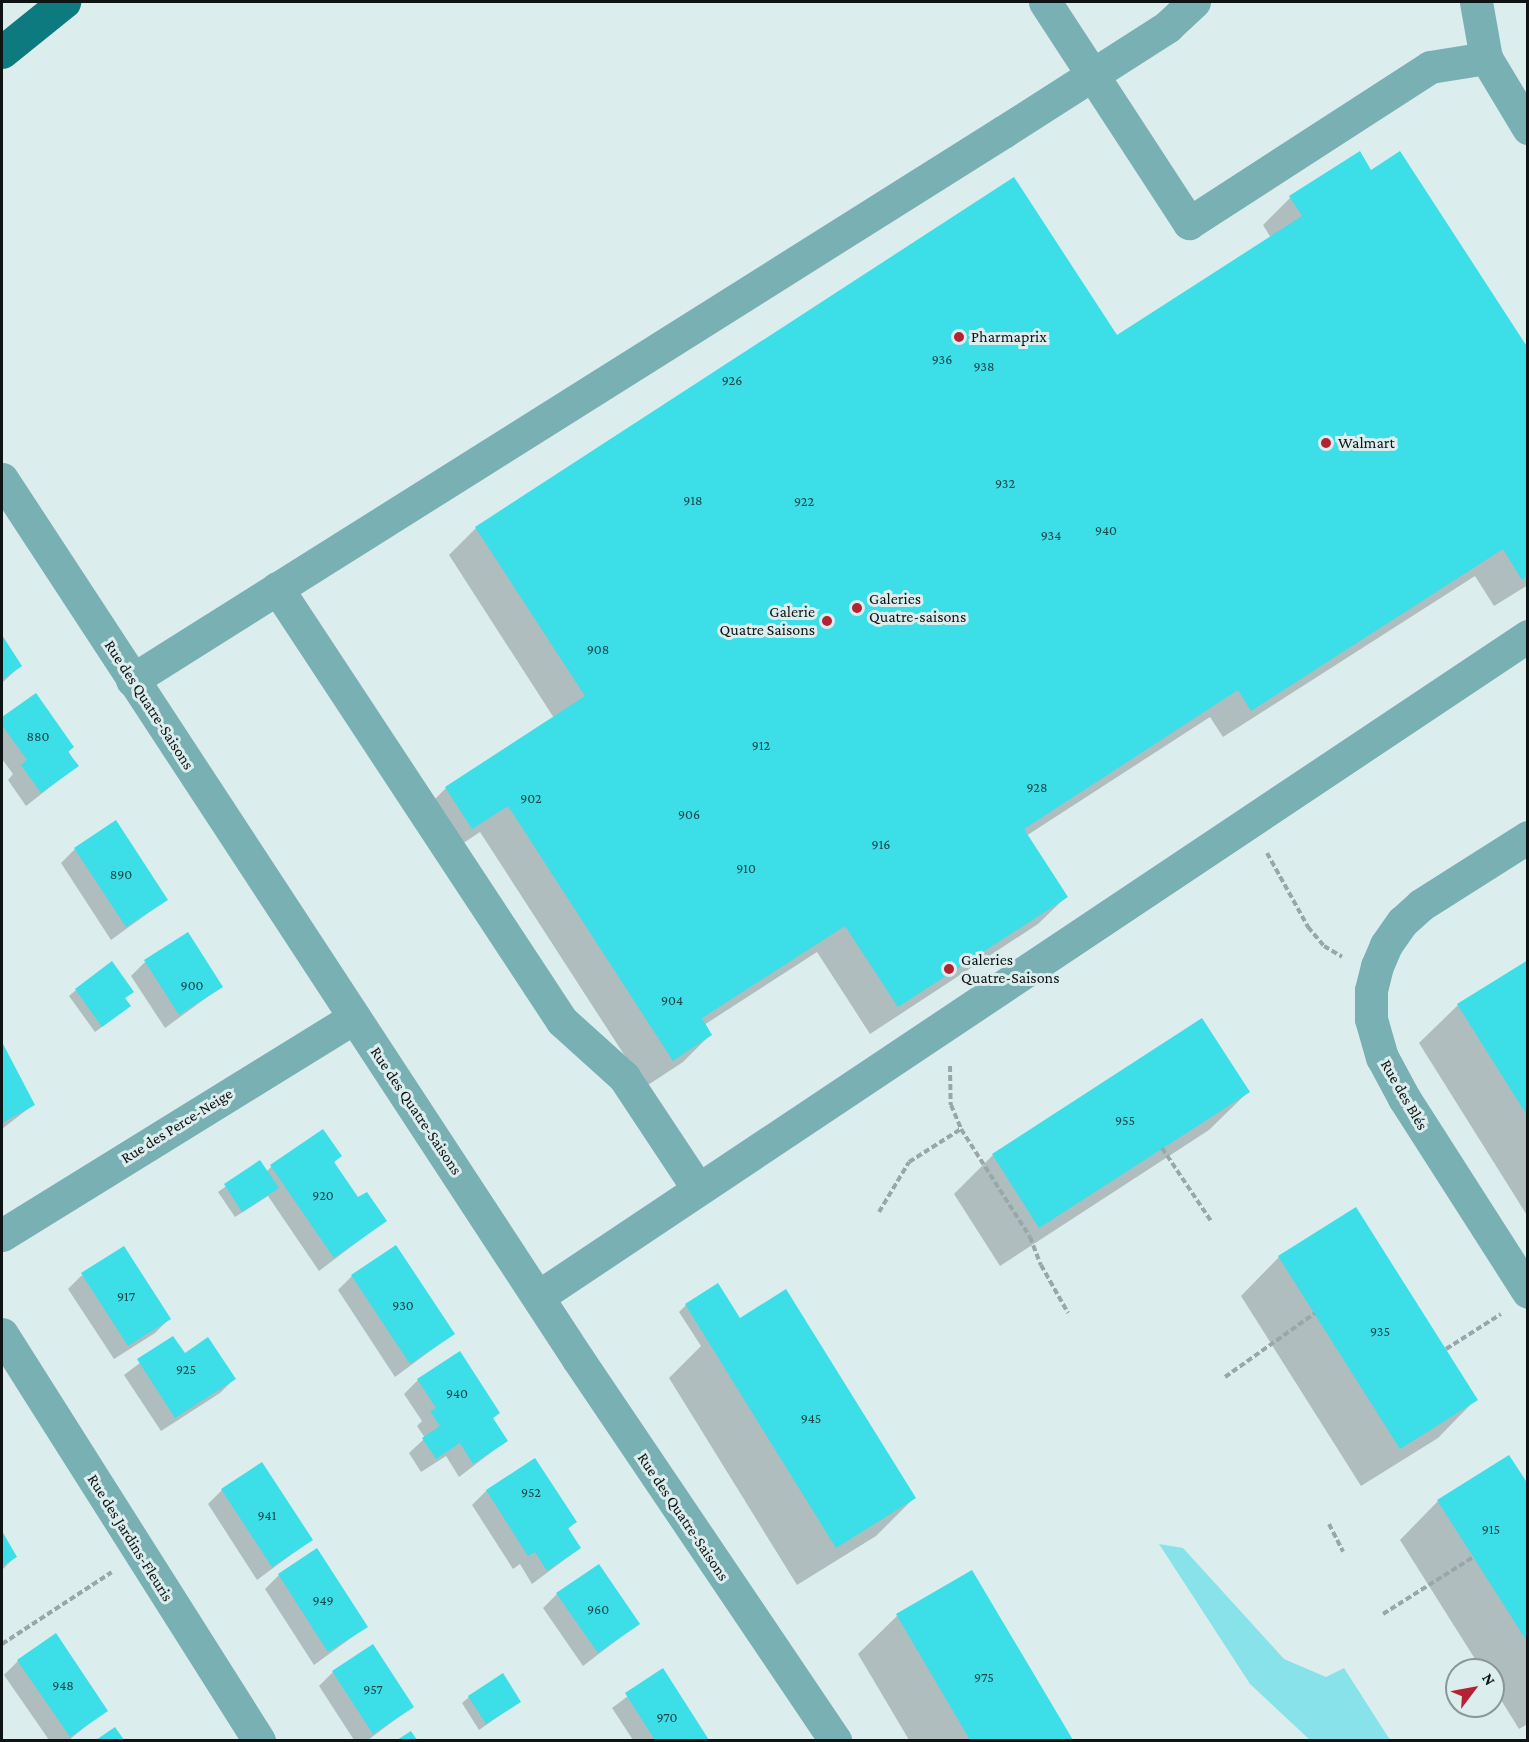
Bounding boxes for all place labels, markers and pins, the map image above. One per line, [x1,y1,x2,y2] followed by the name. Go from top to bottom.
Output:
[971,327,1047,347] place label: Pharmaprix
[952,330,966,344] marker: Pharmaprix
[1338,433,1395,453] place label: Walmart
[1319,436,1333,450] marker: Walmart
[869,589,966,627] place label: Galeries Quatre-saisons
[850,601,864,615] marker: Galeries Quatre-saisons
[720,602,815,640] place label: Galerie Quatre Saisons
[820,614,834,628] marker: Galerie Quatre Saisons
[961,950,1059,988] place label: Galeries Quatre-Saisons
[942,962,956,976] marker: Galeries Quatre-Saisons

